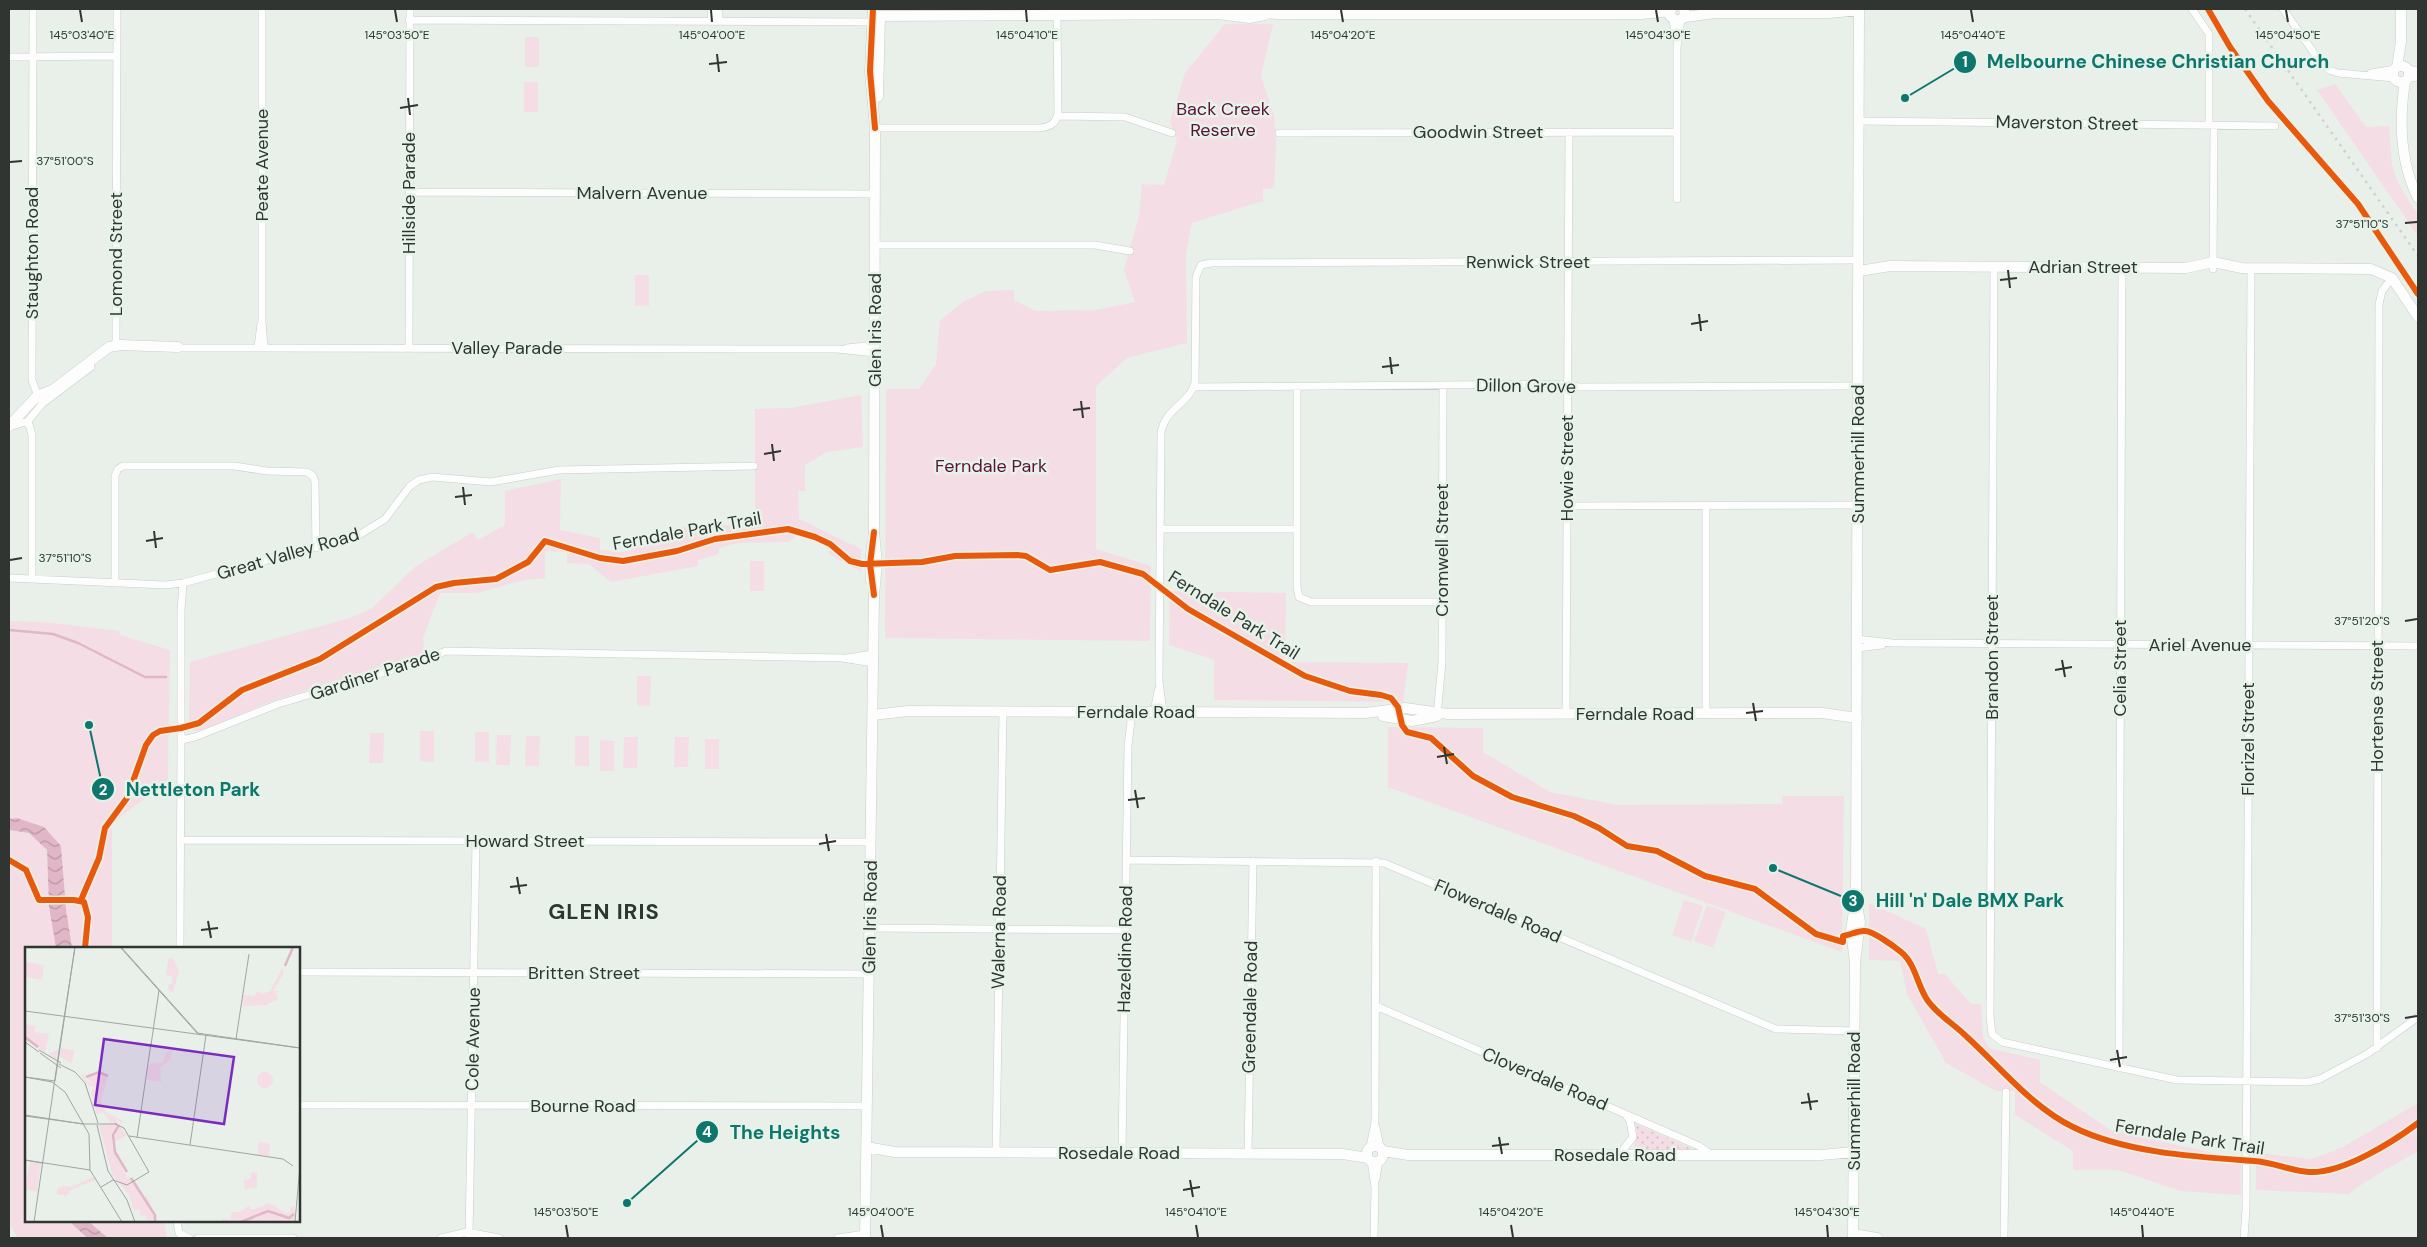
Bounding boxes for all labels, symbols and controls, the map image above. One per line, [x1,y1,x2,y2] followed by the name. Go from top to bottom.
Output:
[50,27,115,43] text: 145°03'40"E
[364,27,430,43] text: 145°03'50"E
[679,27,745,43] text: 145°04'00"E
[996,27,1058,43] text: 145°04'10"E
[1310,27,1376,43] text: 145°04'20"E
[1625,27,1691,43] text: 145°04'30"E
[1941,27,2006,43] text: 145°04'40"E
[2255,27,2321,43] text: 145°04'50"E
[1952,45,2339,79] callout: Melbourne Chinese Christian Church
[1987,49,2329,74] text: Melbourne Chinese Christian Church
[1962,52,1968,72] text: 1
[1176,97,1270,142] park label: Back Creek Reserve
[250,109,274,221] street label: Peate Avenue
[1995,110,2139,136] street label: Maverston Street
[1413,120,1543,144] street label: Goodwin Street
[397,132,421,254] street label: Hillside Parade
[36,153,94,169] text: 37°51'00"S
[576,181,708,205] street label: Malvern Avenue
[20,187,44,319] street label: Staughton Road
[104,192,128,316] street label: Lomond Street
[2336,216,2388,232] text: 37°51'10"S
[1466,250,1590,274] street label: Renwick Street
[2028,255,2138,279] street label: Adrian Street
[863,273,887,387] street label: Glen Iris Road
[451,336,563,360] street label: Valley Parade
[1476,373,1576,399] street label: Dillon Grove
[1846,384,1870,524] street label: Summerhill Road
[1555,415,1579,521] street label: Howie Street
[935,454,1047,478] park label: Ferndale Park
[1430,483,1454,617] street label: Cromwell Street
[611,506,763,556] street label: Ferndale Park Trail
[214,522,362,586] street label: Great Valley Road
[39,550,91,566] text: 37°51'10"S
[1164,565,1304,665] street label: Ferndale Park Trail
[1980,594,2004,720] street label: Brandon Street
[2334,613,2390,629] text: 37°51'20"S
[2108,619,2132,717] street label: Celia Street
[2148,633,2252,657] street label: Ariel Avenue
[2365,640,2389,772] street label: Hortense Street
[307,642,443,706] street label: Gardiner Parade
[2236,682,2260,796] street label: Florizel Street
[1077,700,1195,724] street label: Ferndale Road
[1576,702,1694,726] street label: Ferndale Road
[91,772,270,806] callout: Nettleton Park
[126,777,260,802] text: Nettleton Park
[99,780,108,800] text: 2
[465,829,585,853] street label: Howard Street
[857,860,883,974] street label: Glen Iris Road
[1431,873,1565,949] street label: Flowerdale Road
[986,875,1012,989] street label: Walerna Road
[1841,884,2075,918] callout: Hill 'n' Dale BMX Park
[1112,885,1138,1013] street label: Hazeldine Road
[1876,888,2064,913] text: Hill 'n' Dale BMX Park
[1848,891,1858,911] text: 3
[548,897,660,926] district label: GLEN IRIS
[1237,940,1263,1074] street label: Greendale Road
[25,947,300,1222] inset map
[528,961,640,985] street label: Britten Street
[460,987,486,1091] street label: Cole Avenue
[2334,1010,2390,1026] text: 37°51'30"S
[1842,1031,1866,1171] street label: Summerhill Road
[1478,1042,1612,1116] street label: Cloverdale Road
[530,1094,636,1118] street label: Bourne Road
[2114,1113,2266,1161] street label: Ferndale Park Trail
[695,1115,850,1149] callout: The Heights
[730,1120,840,1145] text: The Heights
[702,1122,712,1142] text: 4
[1058,1141,1180,1165] street label: Rosedale Road
[1554,1143,1676,1167] street label: Rosedale Road
[533,1204,599,1220] text: 145°03'50"E
[848,1204,914,1220] text: 145°04'00"E
[1165,1204,1227,1220] text: 145°04'10"E
[1478,1204,1544,1220] text: 145°04'20"E
[1794,1204,1860,1220] text: 145°04'30"E
[2110,1204,2175,1220] text: 145°04'40"E

